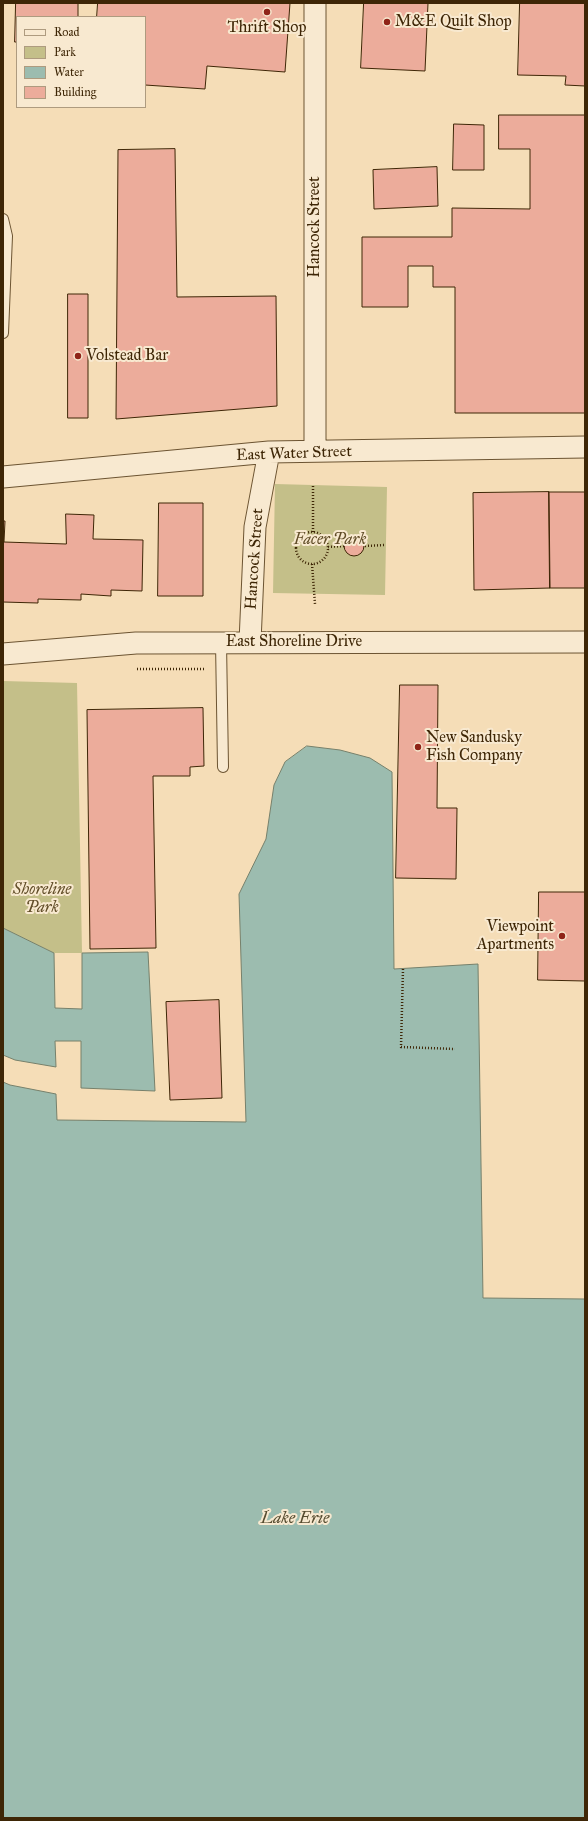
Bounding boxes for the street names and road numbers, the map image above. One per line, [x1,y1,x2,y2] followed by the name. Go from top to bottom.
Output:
[305,176,325,278] street label: Hancock Street
[236,442,352,466] street label: East Water Street
[242,508,268,610] street label: Hancock Street
[226,632,362,652] street label: East Shoreline Drive

